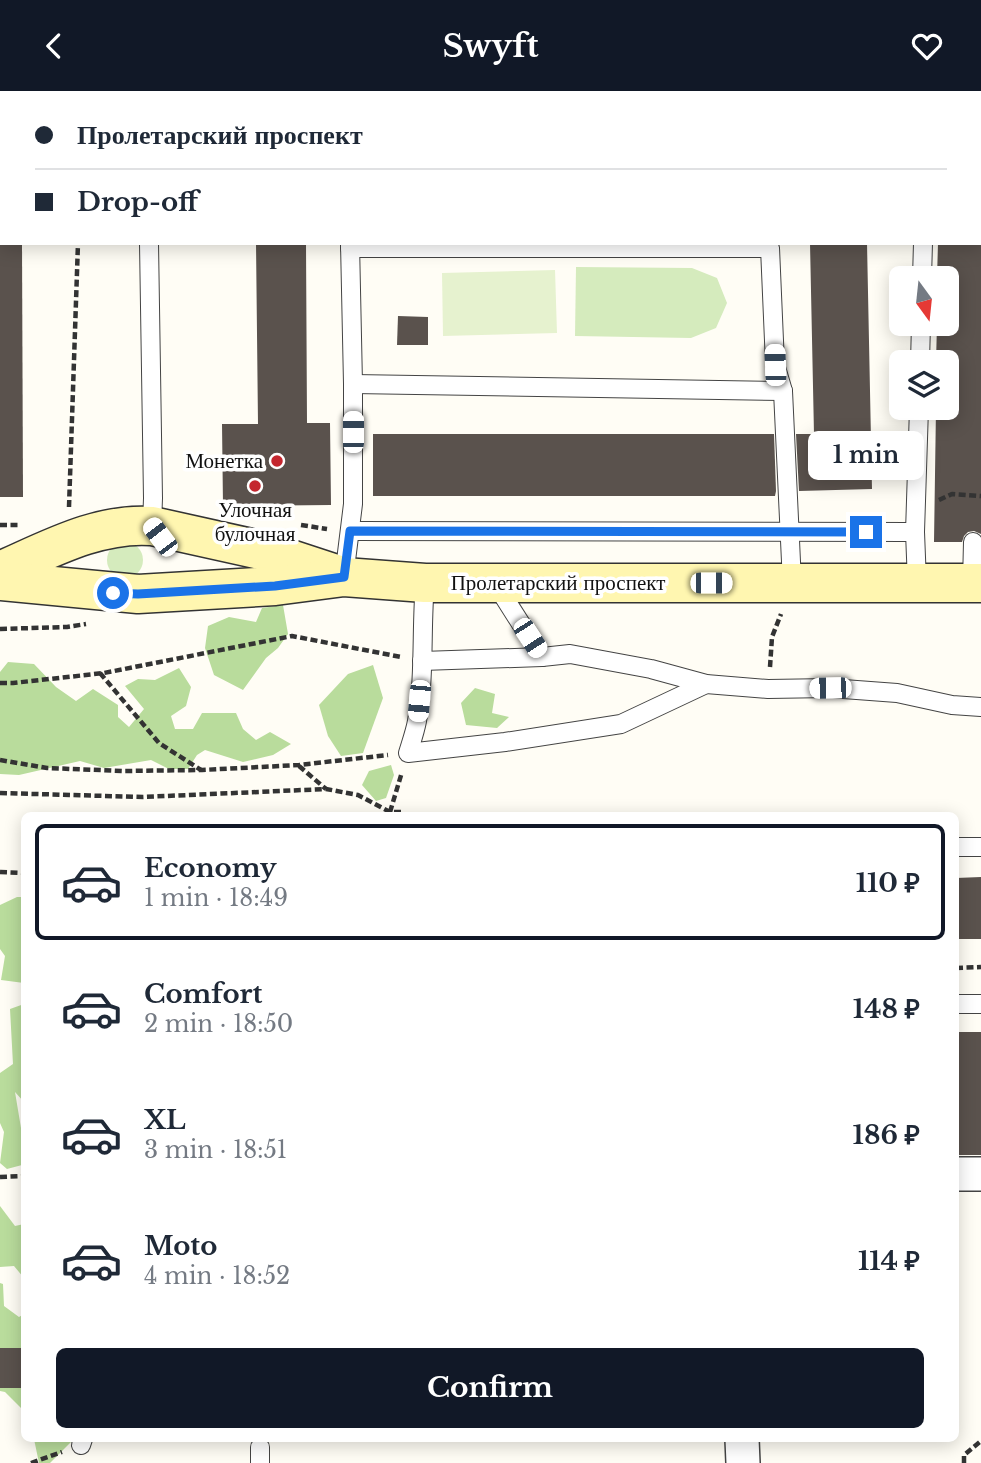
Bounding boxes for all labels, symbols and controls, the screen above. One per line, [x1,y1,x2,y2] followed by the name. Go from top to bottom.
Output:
[442,26,539,66] text: Swyft
[35,27,73,65] icon: back
[908,27,946,65] icon: heart
[77,119,363,151] text: Пролетарский проспект
[77,186,198,218] text: Drop-off
[889,266,959,336] north arrow
[889,266,959,420] map controls
[764,344,787,386] car
[889,350,959,420] button: layers
[343,411,364,453] car
[808,431,924,479] callout: 1 min
[833,441,899,469] text: 1 min
[185,448,264,474] place label: Монетка
[269,453,285,469] marker: Монетка
[247,478,263,494] marker: Улочная булочная
[215,497,296,547] place label: Улочная булочная
[139,514,182,560] car
[850,516,882,548] route end
[451,570,665,596] street label: Пролетарский проспект
[691,573,733,594] car
[97,577,129,609] route start
[510,615,551,661] car
[809,677,852,699] car
[407,679,432,723] car
[60,851,123,914] icon: car
[144,852,277,884] text: Economy
[856,867,920,899] text: 110 ₽
[144,884,288,912] text: 1 min · 18:49
[60,977,123,1040] icon: car
[144,978,262,1010] text: Comfort
[853,993,920,1025] text: 148 ₽
[144,1010,293,1038] text: 2 min · 18:50
[60,1103,123,1166] icon: car
[144,1104,186,1136] text: XL
[853,1119,920,1151] text: 186 ₽
[144,1136,287,1164] text: 3 min · 18:51
[60,1229,123,1292] icon: car
[144,1230,217,1262] text: Moto
[858,1245,920,1277] text: 114 ₽
[144,1262,290,1290] text: 4 min · 18:52
[56,1348,924,1428] button: Confirm

